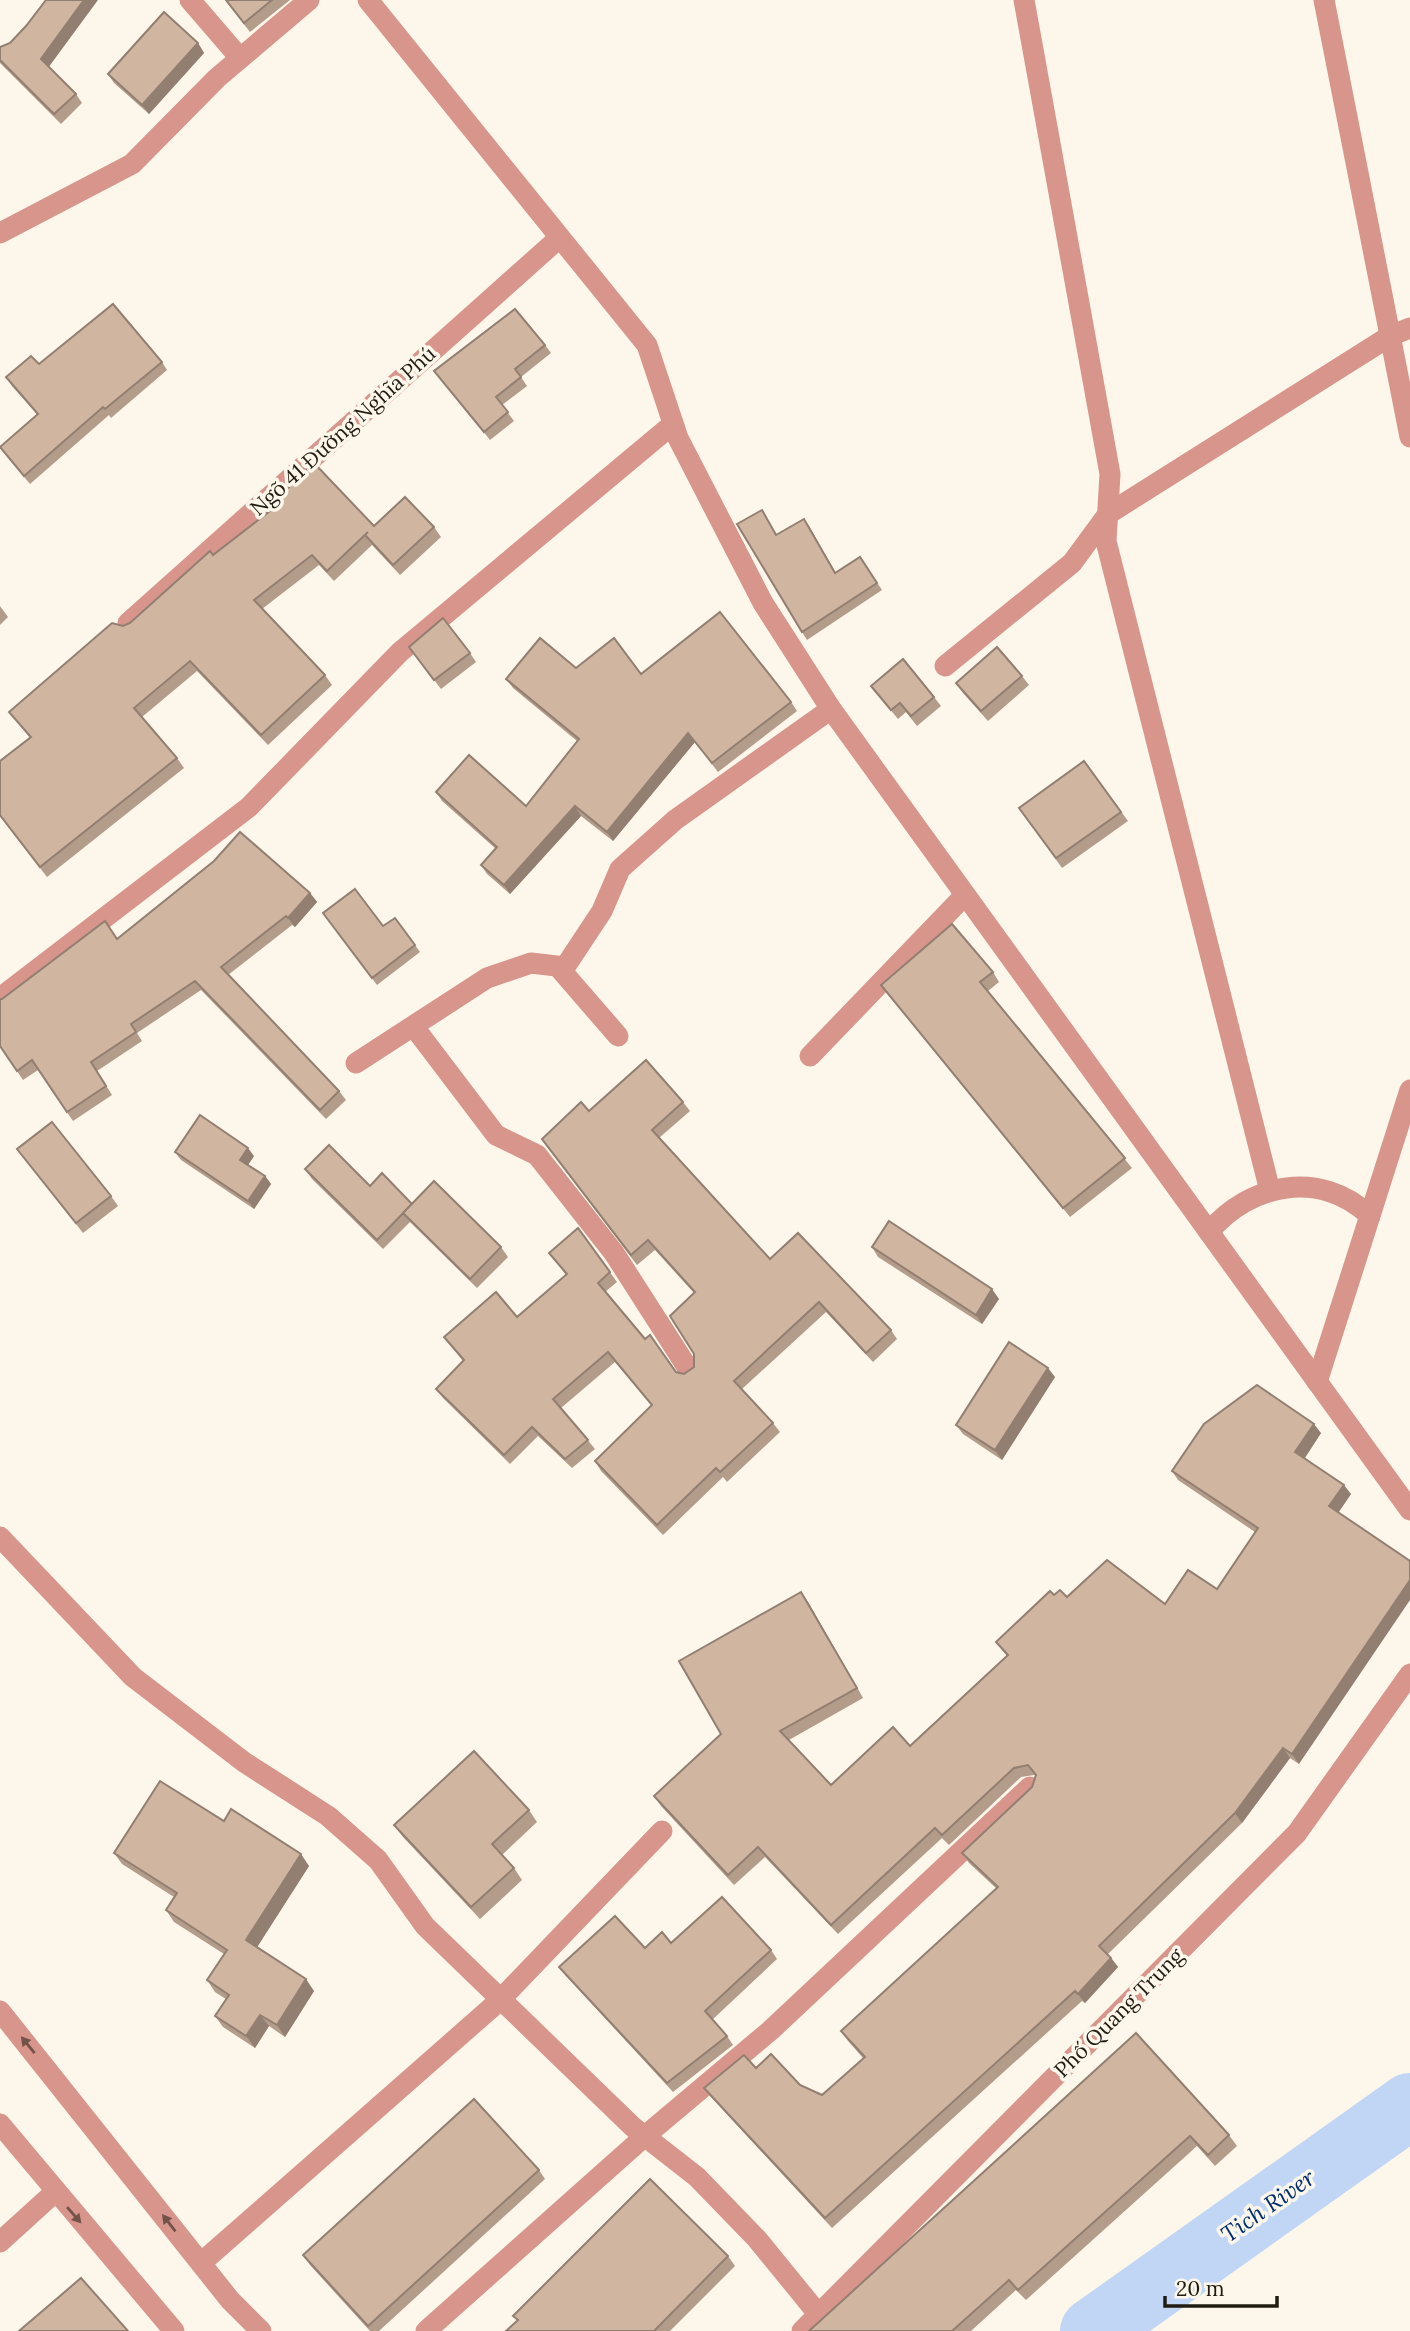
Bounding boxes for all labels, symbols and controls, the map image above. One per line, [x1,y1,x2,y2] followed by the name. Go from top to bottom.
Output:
[244,340,441,521] street label: Ngõ 41 Đường Nghĩa Phú
[1048,1942,1189,2083] street label: Phố Quang Trung
[20,2036,35,2054] one-way arrow
[1215,2162,1321,2248] water label: Tich River
[66,2206,82,2224] one-way arrow
[162,2214,177,2232] one-way arrow
[1165,2264,1277,2308] scale bar
[1176,2275,1225,2302] text: 20 m

